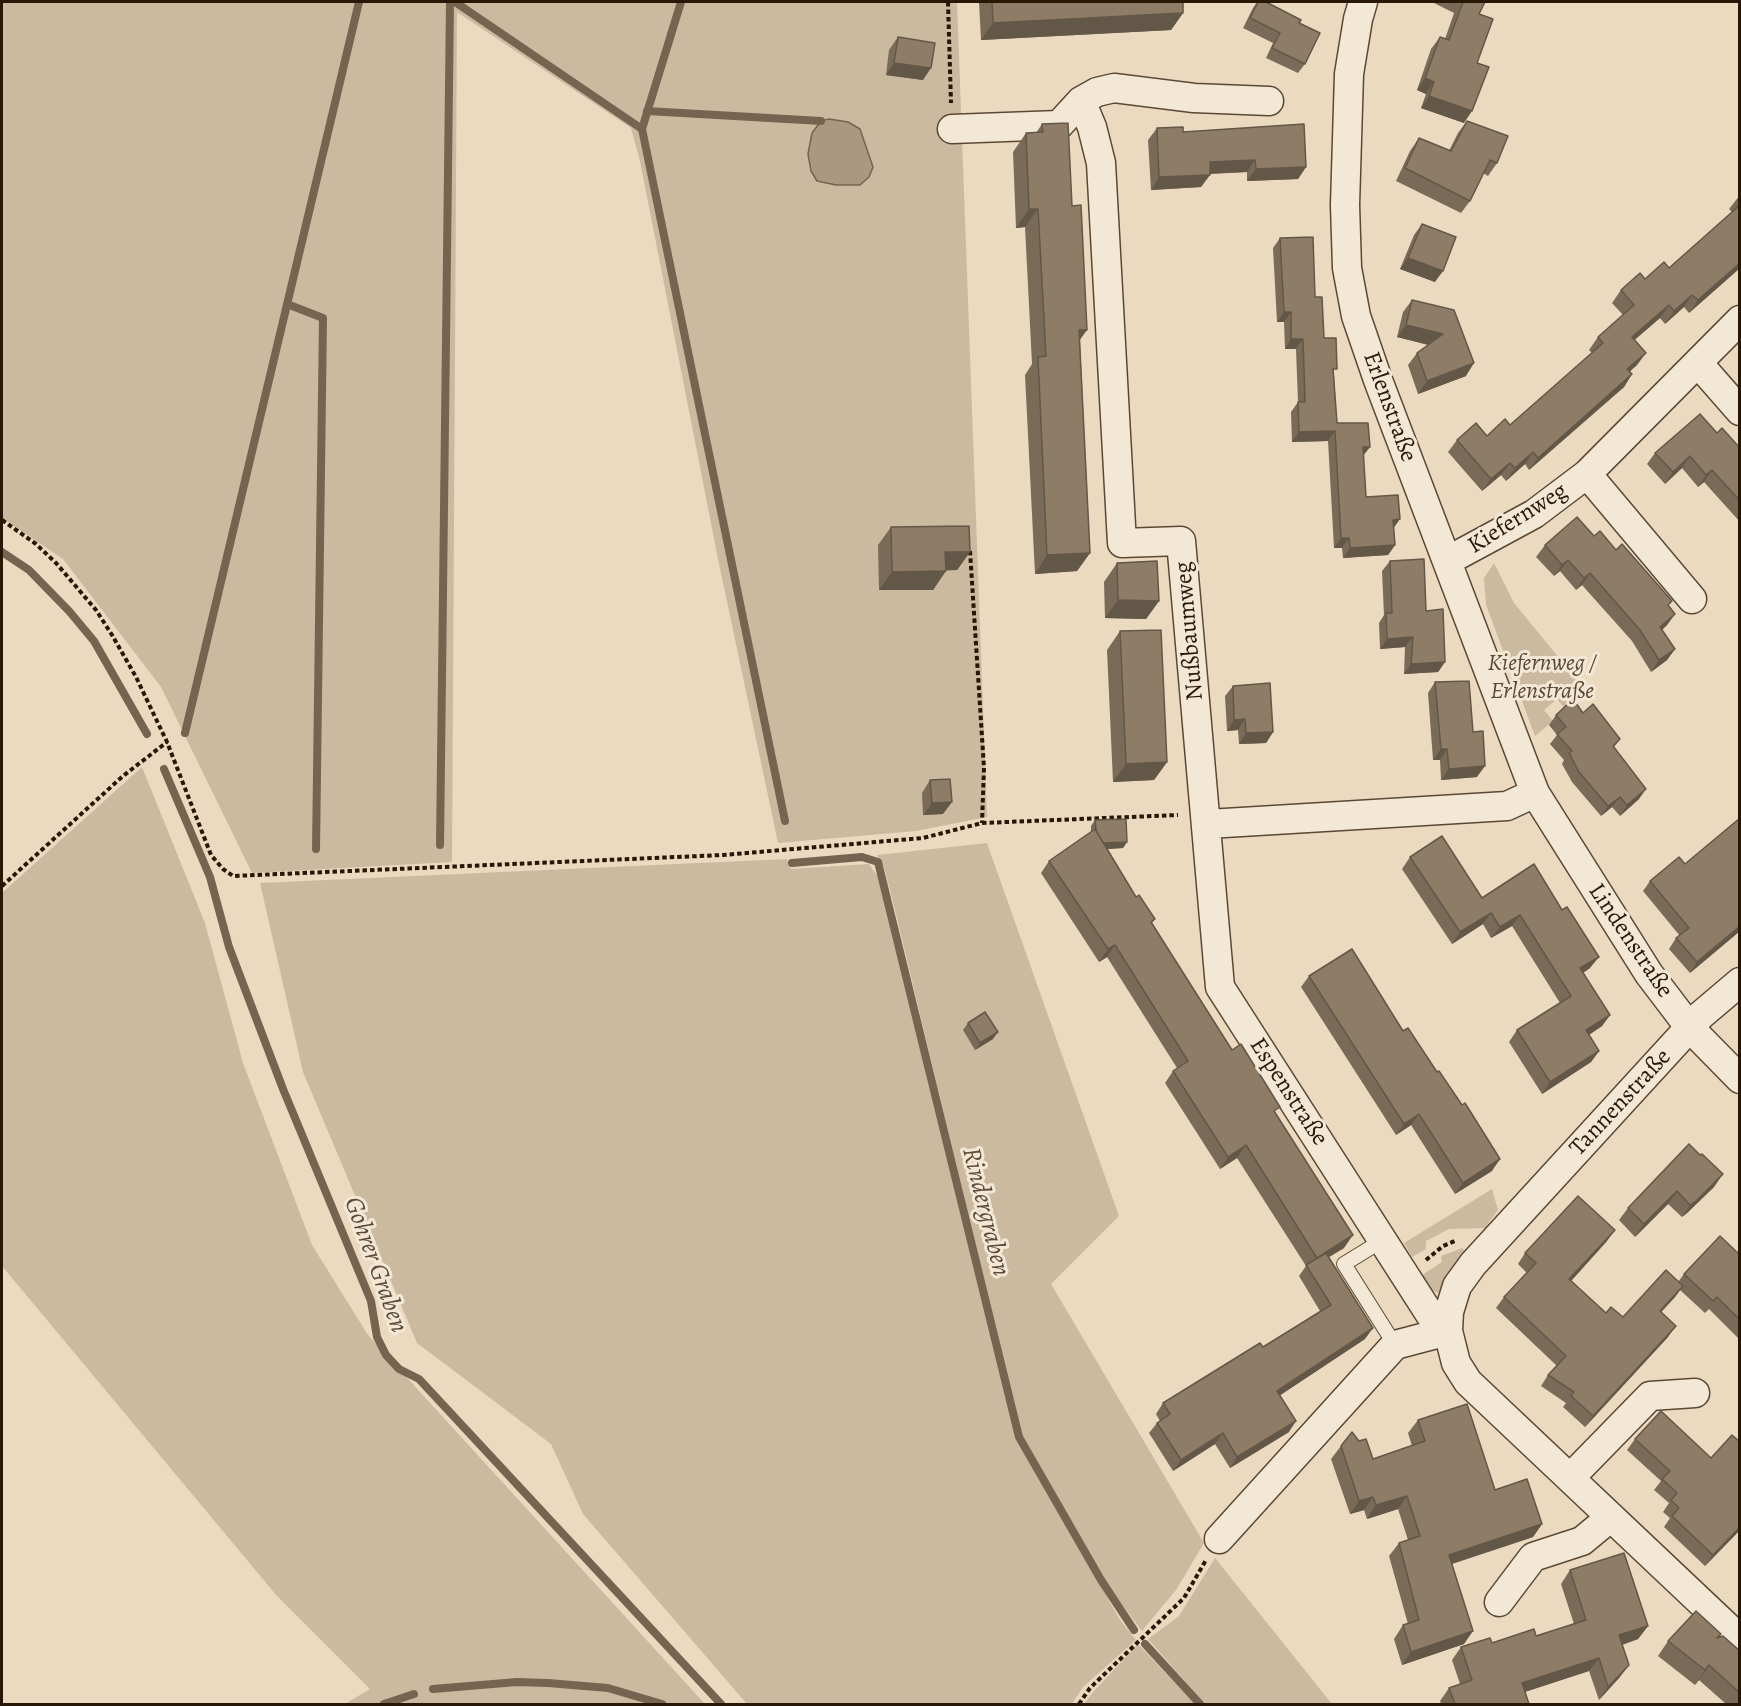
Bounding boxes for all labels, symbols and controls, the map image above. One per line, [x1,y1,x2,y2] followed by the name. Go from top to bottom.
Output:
[1356,348,1422,466] street label: Erlenstraße
[1463,477,1573,561] street label: Kiefernweg
[1170,560,1210,702] street label: Nußbaumweg
[1487,650,1597,706] park label: Kiefernweg / Erlenstraße
[1581,878,1679,1004] street label: Lindenstraße
[1242,1033,1334,1151] street label: Espenstraße
[1564,1043,1678,1163] street label: Tannenstraße
[954,1145,1016,1279] water label: Rindergraben
[336,1193,414,1337] water label: Gohrer Graben

